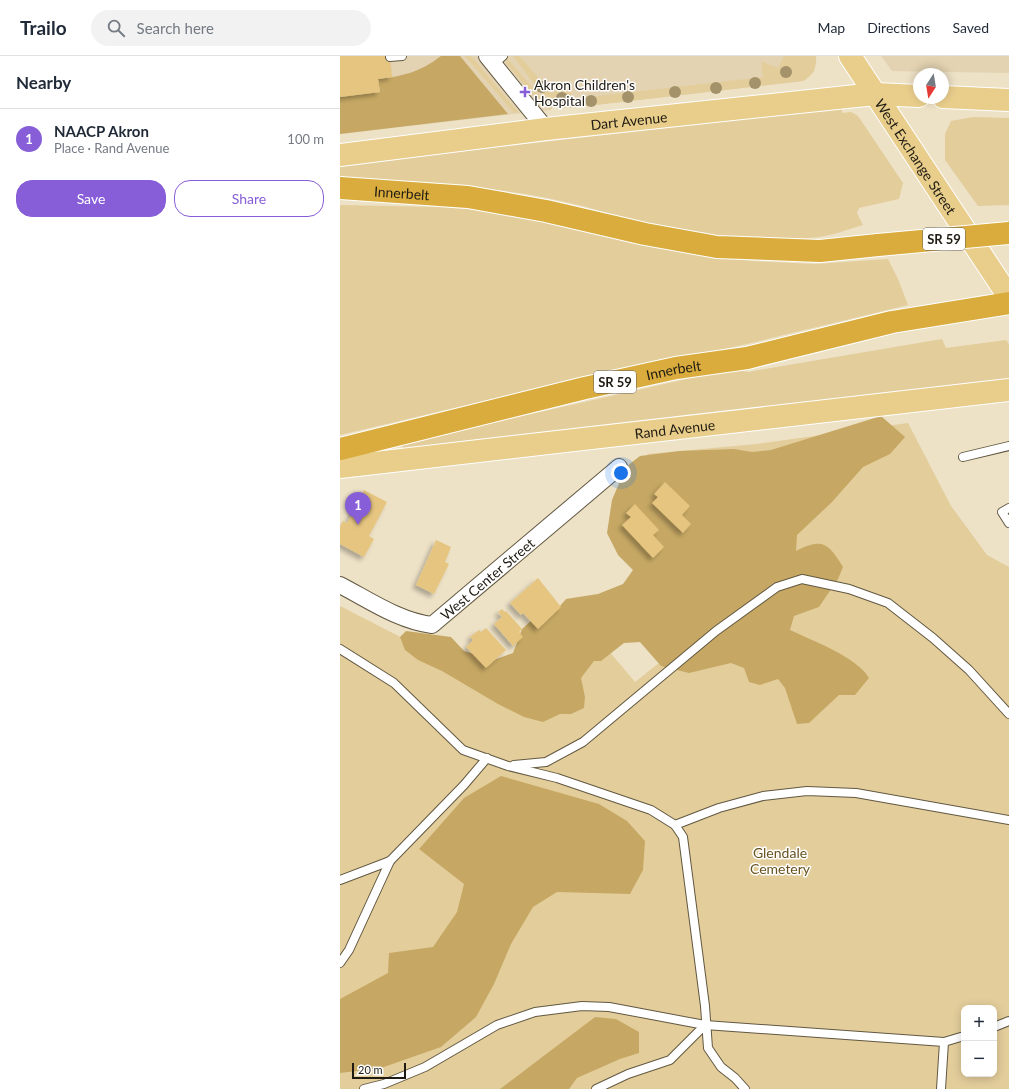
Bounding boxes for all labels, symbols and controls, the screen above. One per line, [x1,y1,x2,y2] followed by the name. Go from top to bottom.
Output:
[91,10,371,46] search box
[20,16,67,39] text: Trailo
[105,17,127,39] icon: search
[137,19,214,37] text: Search here
[818,19,845,36] text: Map
[867,19,930,36] text: Directions
[952,19,989,36] text: Saved
[913,68,949,104] north arrow
[16,72,71,93] text: Nearby
[534,76,635,109] place label: Akron Children's Hospital
[519,86,531,98] marker: Akron Children's Hospital
[872,95,960,217] street label: West Exchange Street
[590,108,668,133] street label: Dart Avenue
[54,122,149,140] text: NAACP Akron
[25,131,33,147] text: 1
[287,131,324,147] text: 100 m
[54,140,169,156] text: Place · Rand Avenue
[16,180,166,217] button: Save
[174,180,324,217] button: Share
[374,182,430,203] street label: Innerbelt
[923,228,965,250] road number: SR 59
[644,356,702,383] street label: Innerbelt
[594,371,636,393] road number: SR 59
[634,415,716,442] street label: Rand Avenue
[611,463,631,483] your location
[345,492,371,525] pin: 1
[437,534,538,623] street label: West Center Street
[750,844,811,877] park label: Glendale Cemetery
[961,1005,997,1077] map controls
[961,1005,997,1041] button: +
[961,1041,997,1077] button: −
[352,1061,406,1080] scale bar
[358,1063,383,1076] text: 20 m

